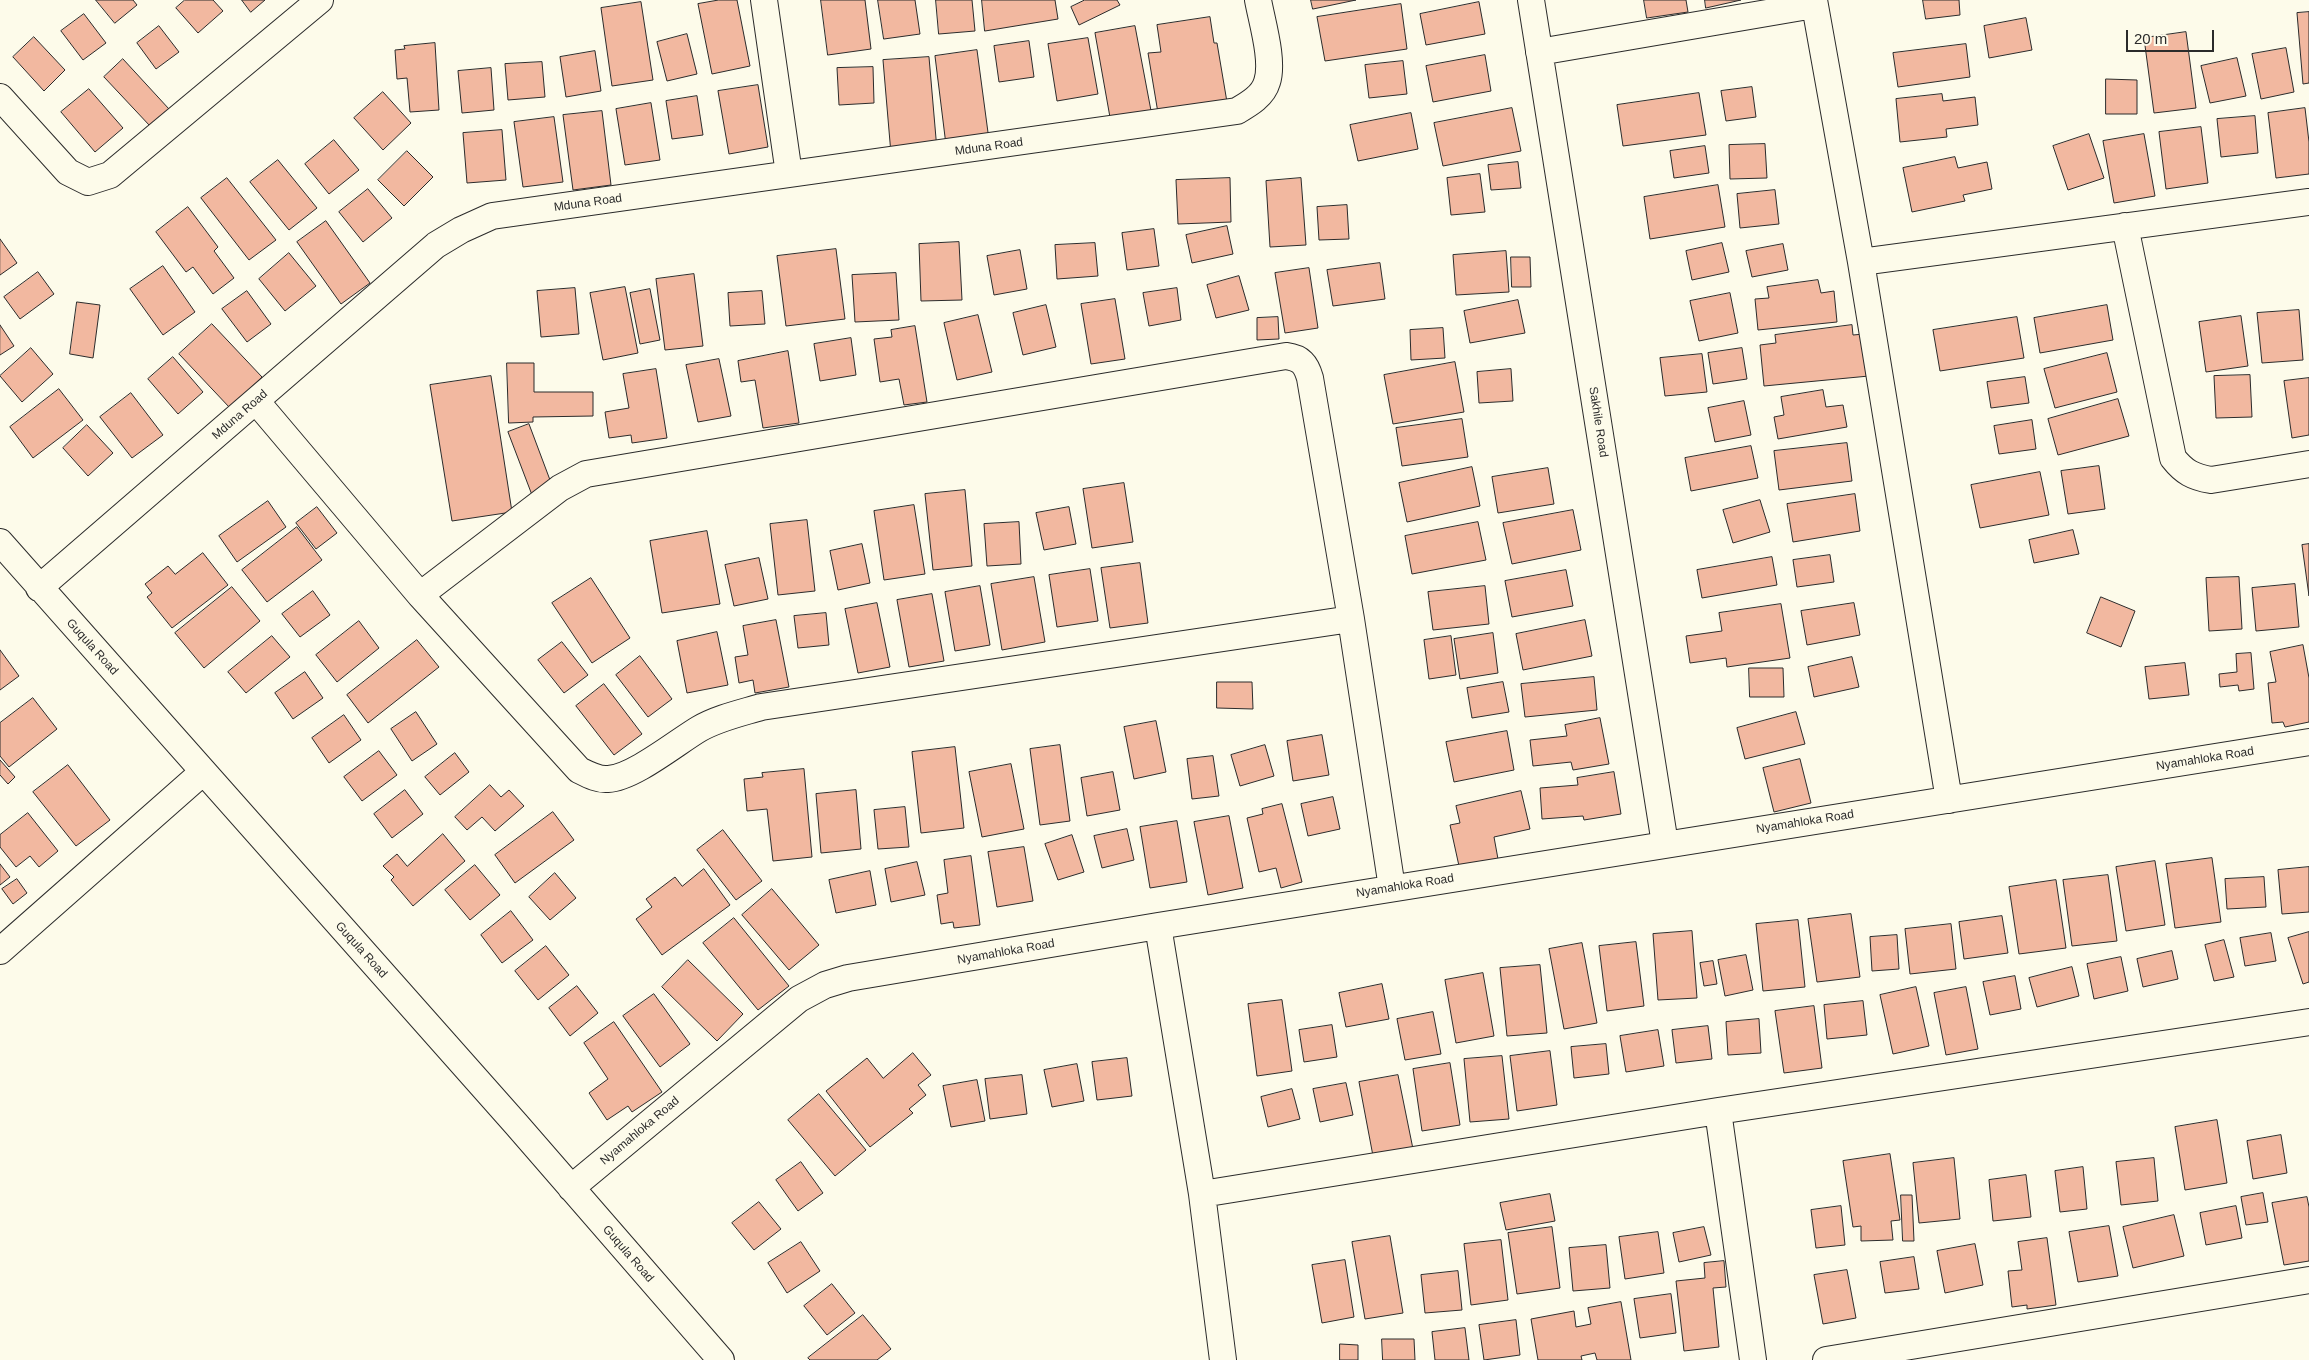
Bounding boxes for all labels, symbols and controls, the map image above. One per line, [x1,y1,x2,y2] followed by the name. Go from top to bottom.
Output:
[2129,20,2216,52] scale bar
[2134,30,2167,47] text: 20 m
[954,135,1024,159] street label: Mduna Road
[553,191,623,215] street label: Mduna Road
[1585,386,1611,458] street label: Sakhile Road
[209,387,271,443] street label: Mduna Road
[63,616,121,678] street label: Guqula Road
[2155,744,2255,774] street label: Nyamahloka Road
[1755,807,1855,837] street label: Nyamahloka Road
[1355,871,1455,901] street label: Nyamahloka Road
[332,919,390,981] street label: Guqula Road
[956,936,1056,968] street label: Nyamahloka Road
[598,1094,682,1168] street label: Nyamahloka Road
[599,1223,657,1285] street label: Guqula Road

